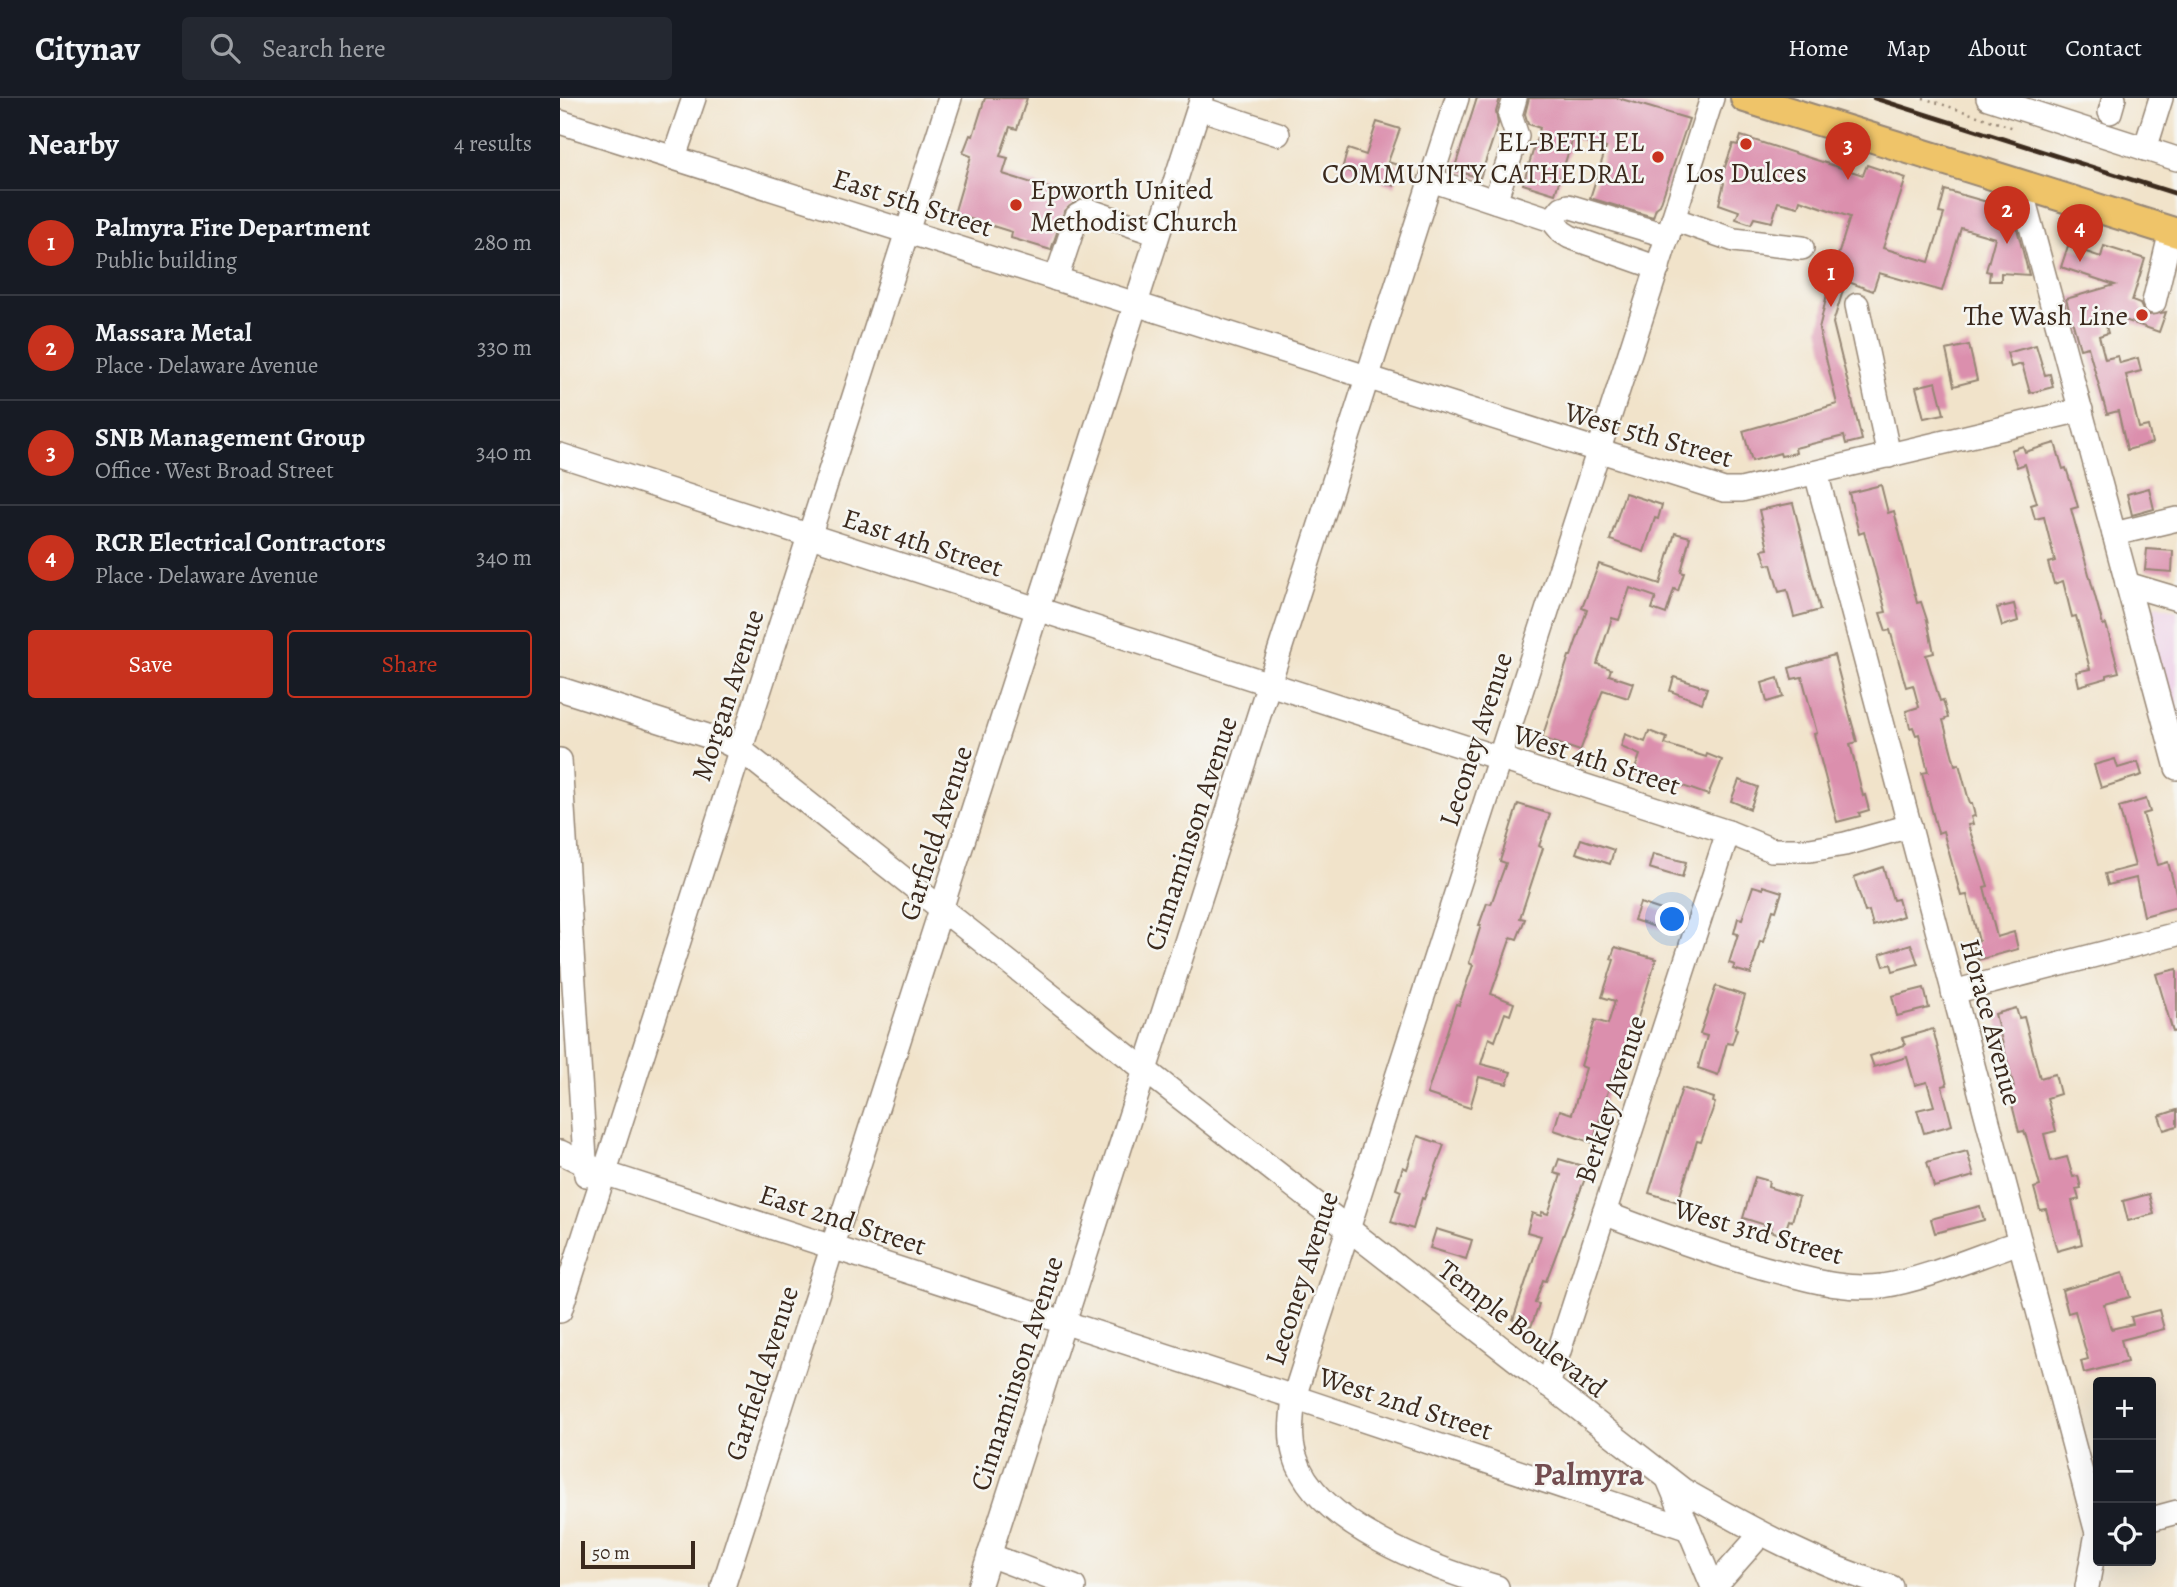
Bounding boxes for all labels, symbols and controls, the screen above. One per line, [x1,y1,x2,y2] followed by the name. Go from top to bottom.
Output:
[182,17,672,80] search box
[35,26,140,71] text: Citynav
[206,29,244,67] icon: search
[262,31,386,66] text: Search here
[1788,32,1849,64] text: Home
[1887,32,1931,64] text: Map
[1969,32,2027,64] text: About
[2065,32,2142,64] text: Contact
[1825,122,1871,180] pin: 3
[1322,123,1645,193] place label: EL-BETH EL COMMUNITY CATHEDRAL
[28,124,119,164] text: Nearby
[454,128,532,159] text: 4 results
[1738,136,1754,152] marker: Los Dulces
[1650,149,1666,165] marker: EL-BETH EL COMMUNITY CATHEDRAL
[1685,154,1807,192] place label: Los Dulces
[828,159,997,247] street label: East 5th Street
[1030,171,1238,241] place label: Epworth United Methodist Church
[1984,186,2030,244] pin: 2
[1008,197,1024,213] marker: Epworth United Methodist Church
[2057,204,2103,262] pin: 4
[95,210,371,245] text: Palmyra Fire Department
[47,227,55,258] text: 1
[474,227,532,258] text: 280 m
[95,245,237,276] text: Public building
[1808,249,1854,307] pin: 1
[1964,297,2128,335] place label: The Wash Line
[2134,307,2150,323] marker: The Wash Line
[95,315,252,350] text: Massara Metal
[45,332,57,363] text: 2
[477,332,532,363] text: 330 m
[95,350,318,381] text: Place · Delaware Avenue
[1559,393,1737,477] street label: West 5th Street
[95,420,365,455] text: SNB Management Group
[46,437,56,468] text: 3
[476,437,532,468] text: 340 m
[95,455,334,486] text: Office · West Broad Street
[838,499,1008,587] street label: East 4th Street
[95,525,386,560] text: RCR Electrical Contractors
[46,542,56,573] text: 4
[476,542,532,573] text: 340 m
[95,560,318,591] text: Place · Delaware Avenue
[682,604,774,786] street label: Morgan Avenue
[28,630,273,698] button: Save
[287,630,532,698] button: Share
[1430,647,1522,831] street label: Leconey Avenue
[1135,711,1247,955] street label: Cinnaminson Avenue
[1507,715,1685,805] street label: West 4th Street
[890,741,982,926] street label: Garfield Avenue
[1655,902,1689,936] your location
[1951,935,2032,1110] street label: Horace Avenue
[1566,1010,1656,1188] street label: Berkley Avenue
[754,1175,931,1265] street label: East 2nd Street
[1256,1186,1348,1370] street label: Leconey Avenue
[1669,1189,1848,1274] street label: West 3rd Street
[961,1251,1073,1495] street label: Cinnaminson Avenue
[1430,1251,1615,1407] street label: Temple Boulevard
[716,1281,808,1466] street label: Garfield Avenue
[1313,1358,1497,1450] street label: West 2nd Street
[2093,1377,2156,1566] map controls
[2093,1377,2156,1440] button: +
[2093,1440,2156,1503] button: −
[1533,1452,1645,1496] district label: Palmyra
[2093,1503,2156,1566] button: locate
[581,1538,695,1570] scale bar
[592,1540,630,1566] text: 50 m

